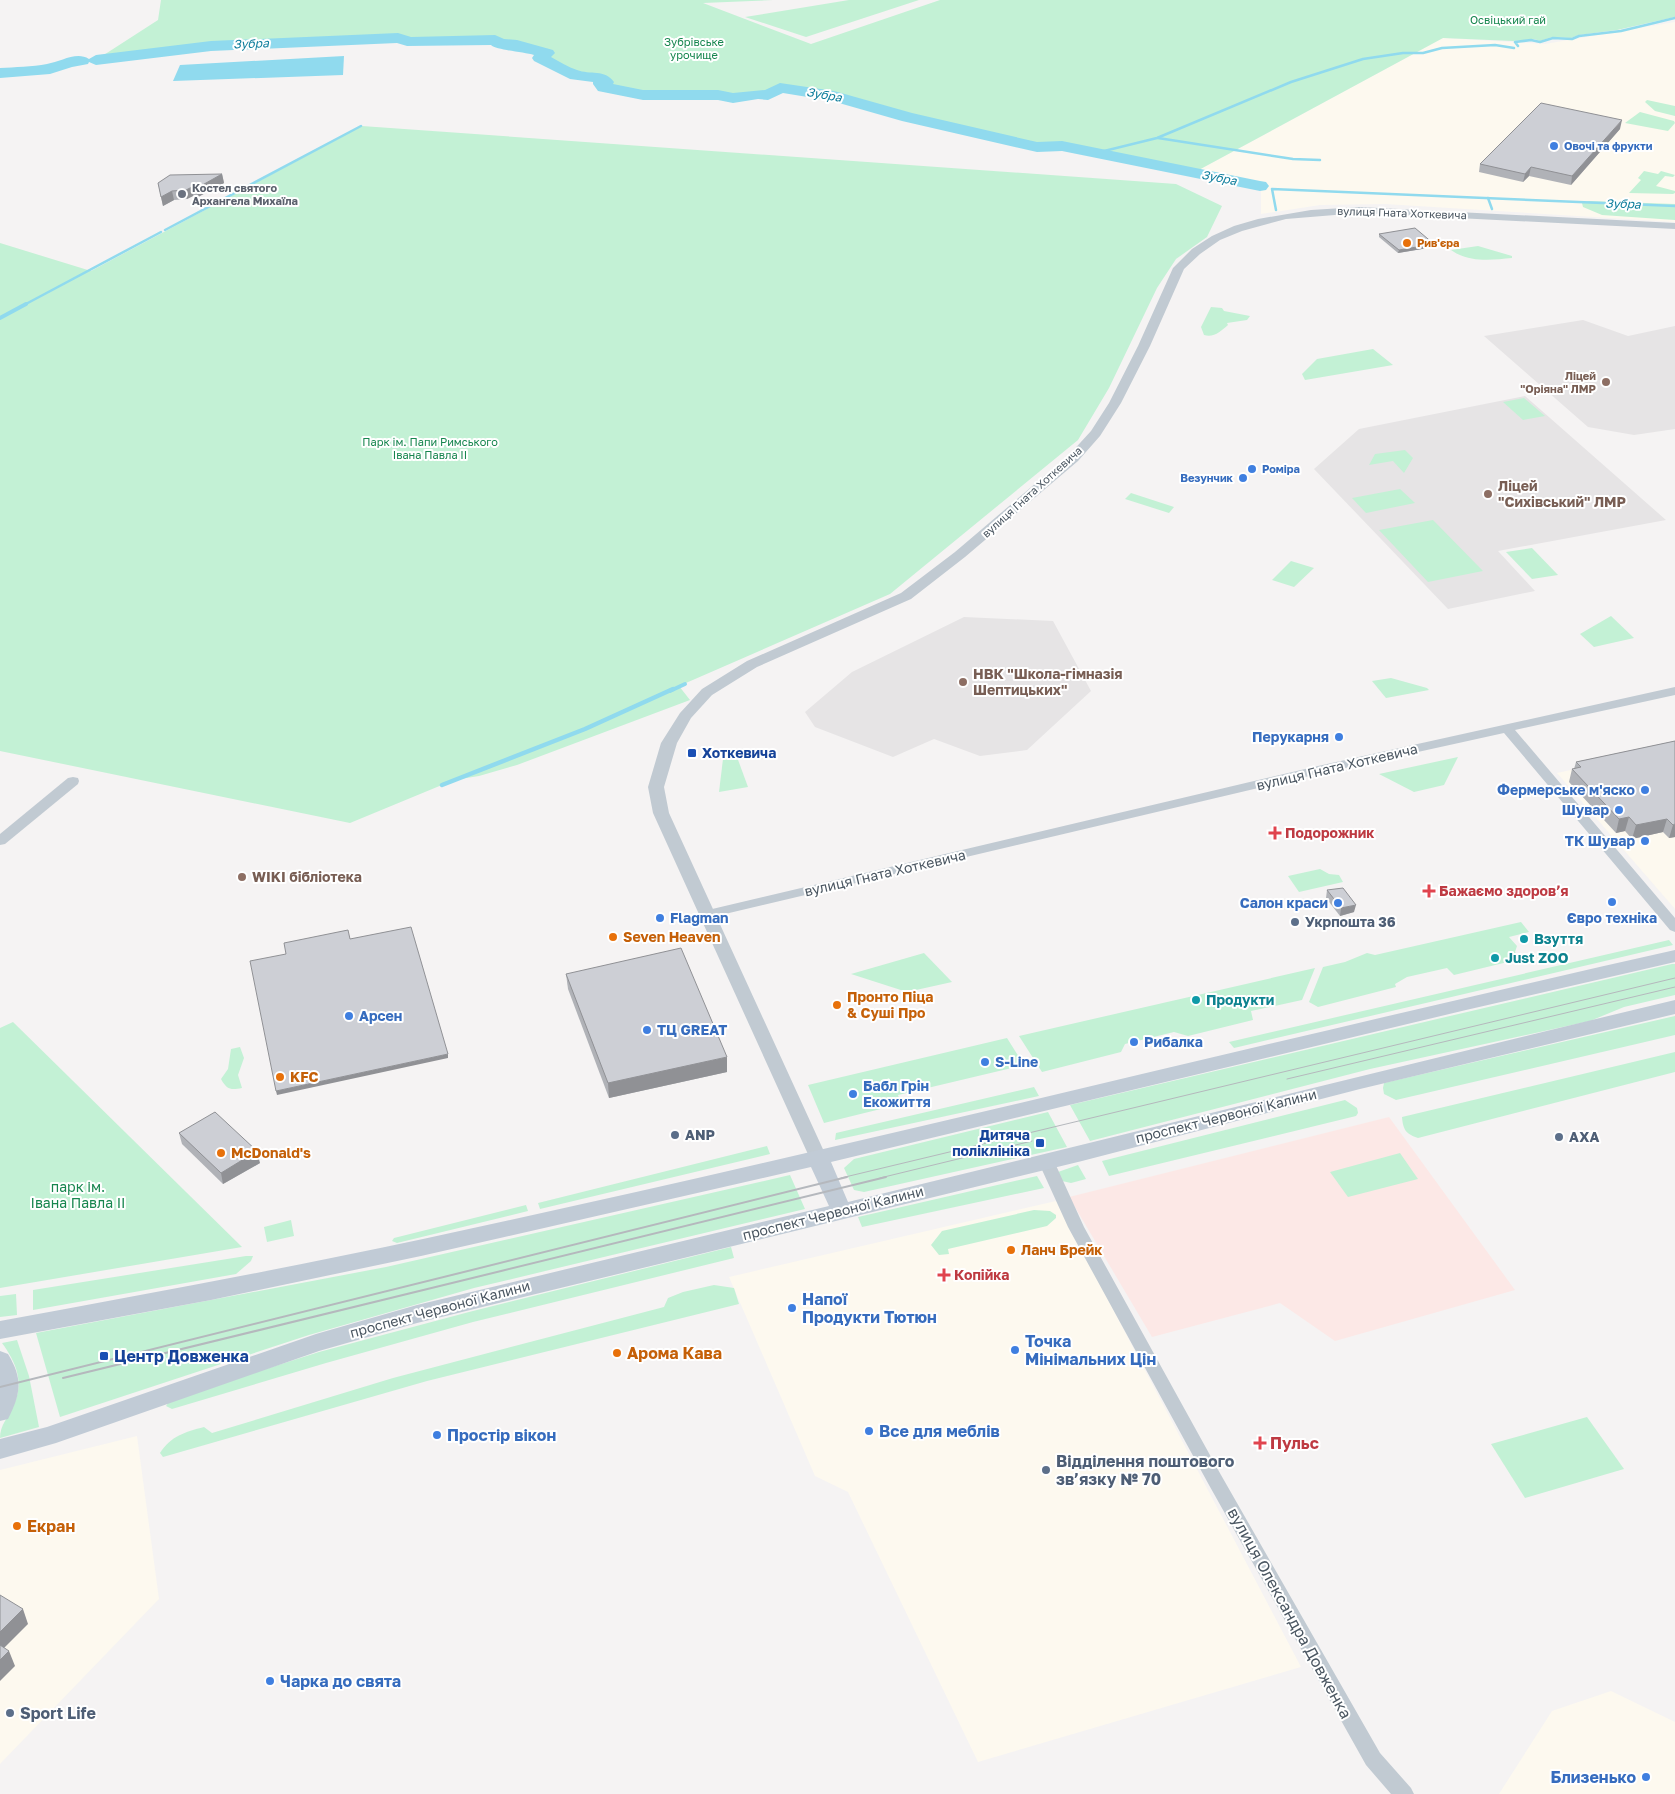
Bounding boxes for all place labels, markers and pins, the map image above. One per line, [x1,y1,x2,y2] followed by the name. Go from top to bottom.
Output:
[1564,139,1653,152] place label: Овочі та фрукти
[1548,140,1560,152] marker: Овочі та фрукти
[192,181,298,207] place label: Костел святого Архангела Михаїла
[176,188,188,200] marker: Костел святого Архангела Михаїла
[1417,236,1459,249] place label: Рив'єра
[1401,237,1413,249] marker: Рив'єра
[1520,369,1597,395] place label: Ліцей "Оріяна" ЛМР
[1600,376,1612,388] marker: Ліцей "Оріяна" ЛМР
[1262,462,1300,475] place label: Роміра
[1246,463,1258,475] marker: Роміра
[1180,471,1234,484] place label: Везунчик
[1237,472,1249,484] marker: Везунчик
[1498,477,1626,510] place label: Ліцей "Сихівський" ЛМР
[1482,488,1494,500] marker: Ліцей "Сихівський" ЛМР
[973,665,1122,698] place label: НВК "Школа-гімназія Шептицьких"
[957,676,969,688] marker: НВК "Школа-гімназія Шептицьких"
[1252,728,1329,745] place label: Перукарня
[1333,731,1345,743] marker: Перукарня
[702,744,776,761] place label: Хоткевича
[686,747,698,759] marker: Хоткевича
[1497,781,1635,798] place label: Фермерське м'яско
[1639,784,1651,796] marker: Фермерське м'яско
[1562,801,1609,818] place label: Шувар
[1613,804,1625,816] marker: Шувар
[1285,824,1374,841] place label: Подорожник
[1269,827,1281,839] marker: Подорожник
[1565,832,1635,849] place label: ТК Шувар
[1639,835,1651,847] marker: ТК Шувар
[252,868,362,885] place label: WIKI бібліотека
[236,871,248,883] marker: WIKI бібліотека
[1439,882,1568,899] place label: Бажаємо здоровʼя
[1423,885,1435,897] marker: Бажаємо здоровʼя
[1240,894,1328,911] place label: Салон краси
[1606,896,1618,908] marker: Євро техніка
[1332,897,1344,909] marker: Салон краси
[670,909,729,926] place label: Flagman
[1567,909,1657,926] place label: Євро техніка
[654,912,666,924] marker: Flagman
[1305,913,1396,930] place label: Укрпошта 36
[1289,916,1301,928] marker: Укрпошта 36
[623,928,720,945] place label: Seven Heaven
[1534,930,1583,947] place label: Взуття
[607,931,619,943] marker: Seven Heaven
[1518,933,1530,945] marker: Взуття
[1505,949,1569,966] place label: Just ZOO
[1489,952,1501,964] marker: Just ZOO
[847,988,933,1021] place label: Пронто Піца & Суші Про
[1206,991,1274,1008] place label: Продукти
[1190,994,1202,1006] marker: Продукти
[831,999,843,1011] marker: Пронто Піца & Суші Про
[359,1007,402,1024] place label: Арсен
[343,1010,355,1022] marker: Арсен
[657,1021,727,1038] place label: ТЦ GREAT
[641,1024,653,1036] marker: ТЦ GREAT
[1144,1033,1203,1050] place label: Рибалка
[1128,1036,1140,1048] marker: Рибалка
[995,1053,1038,1070] place label: S-Line
[979,1056,991,1068] marker: S-Line
[290,1068,318,1085] place label: KFC
[274,1071,286,1083] marker: KFC
[863,1077,931,1110] place label: Бабл Грін Eкожиття
[847,1088,859,1100] marker: Бабл Грін Eкожиття
[685,1126,715,1143] place label: ANP
[952,1126,1030,1159] place label: Дитяча поліклініка
[1569,1128,1599,1145] place label: AXA
[669,1129,681,1141] marker: ANP
[1553,1131,1565,1143] marker: AXA
[1034,1137,1046,1149] marker: Дитяча поліклініка
[231,1144,311,1161] place label: McDonald's
[215,1147,227,1159] marker: McDonald's
[1021,1241,1102,1258] place label: Ланч Брейк
[1005,1244,1017,1256] marker: Ланч Брейк
[954,1266,1009,1283] place label: Копійка
[938,1269,950,1281] marker: Копійка
[802,1289,937,1327] place label: Напої Продукти Тютюн
[786,1302,798,1314] marker: Напої Продукти Тютюн
[1025,1331,1156,1369] place label: Точка Мінімальних Цін
[627,1343,722,1363] place label: Арома Кава
[1009,1344,1021,1356] marker: Точка Мінімальних Цін
[114,1346,249,1366] place label: Центр Довженка
[611,1347,623,1359] marker: Арома Кава
[98,1350,110,1362] marker: Центр Довженка
[879,1421,1000,1441] place label: Все для меблів
[447,1425,556,1445] place label: Простір вікон
[863,1425,875,1437] marker: Все для меблів
[431,1429,443,1441] marker: Простір вікон
[1270,1433,1319,1453] place label: Пульс
[1254,1437,1266,1449] marker: Пульс
[1056,1451,1235,1489] place label: Відділення поштового зв’язку № 70
[1040,1464,1052,1476] marker: Відділення поштового зв’язку № 70
[27,1516,75,1536] place label: Екран
[11,1520,23,1532] marker: Екран
[280,1671,401,1691] place label: Чарка до свята
[264,1675,276,1687] marker: Чарка до свята
[20,1703,96,1723] place label: Sport Life
[4,1707,16,1719] marker: Sport Life
[1551,1767,1636,1787] place label: Близенько
[1640,1771,1652,1783] marker: Близенько

